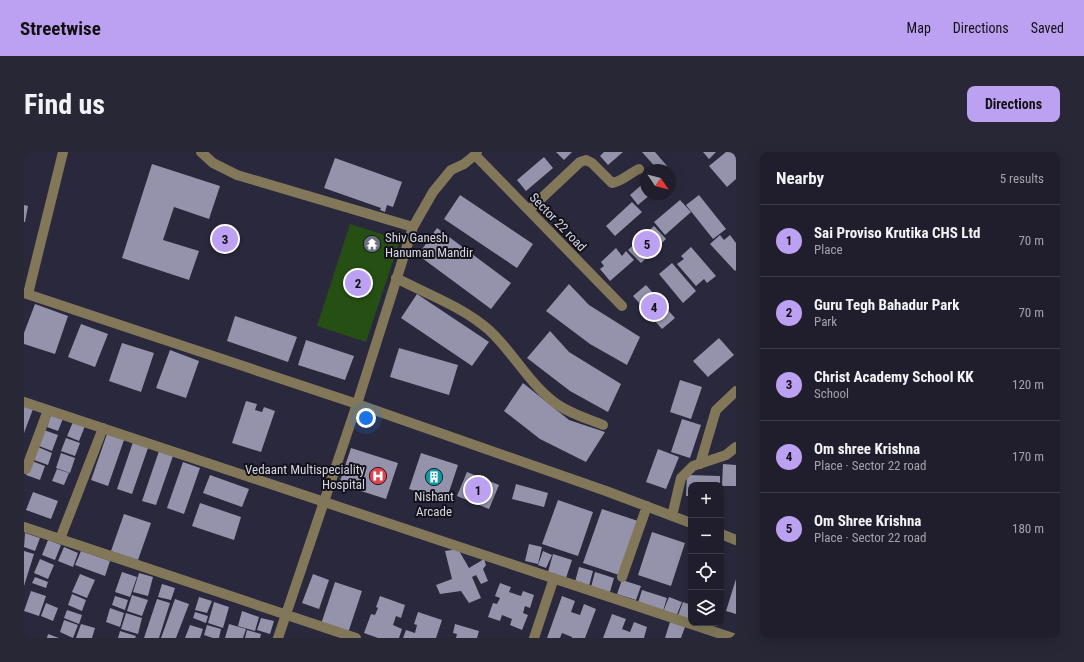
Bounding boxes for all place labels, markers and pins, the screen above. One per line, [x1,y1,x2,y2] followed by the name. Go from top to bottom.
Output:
[212,224,238,254] pin: 3
[634,229,660,259] pin: 5
[385,230,473,260] place label: Shiv Ganesh Hanuman Mandir
[362,234,382,254] temple icon: Shiv Ganesh Hanuman Mandir
[345,268,371,298] pin: 2
[641,292,667,322] pin: 4
[245,462,366,492] place label: Vedaant Multispeciality Hospital
[368,466,388,486] hospital icon: Vedaant Multispeciality Hospital
[424,467,444,487] building icon: Nishant Arcade
[465,475,491,505] pin: 1
[414,489,454,519] place label: Nishant Arcade

